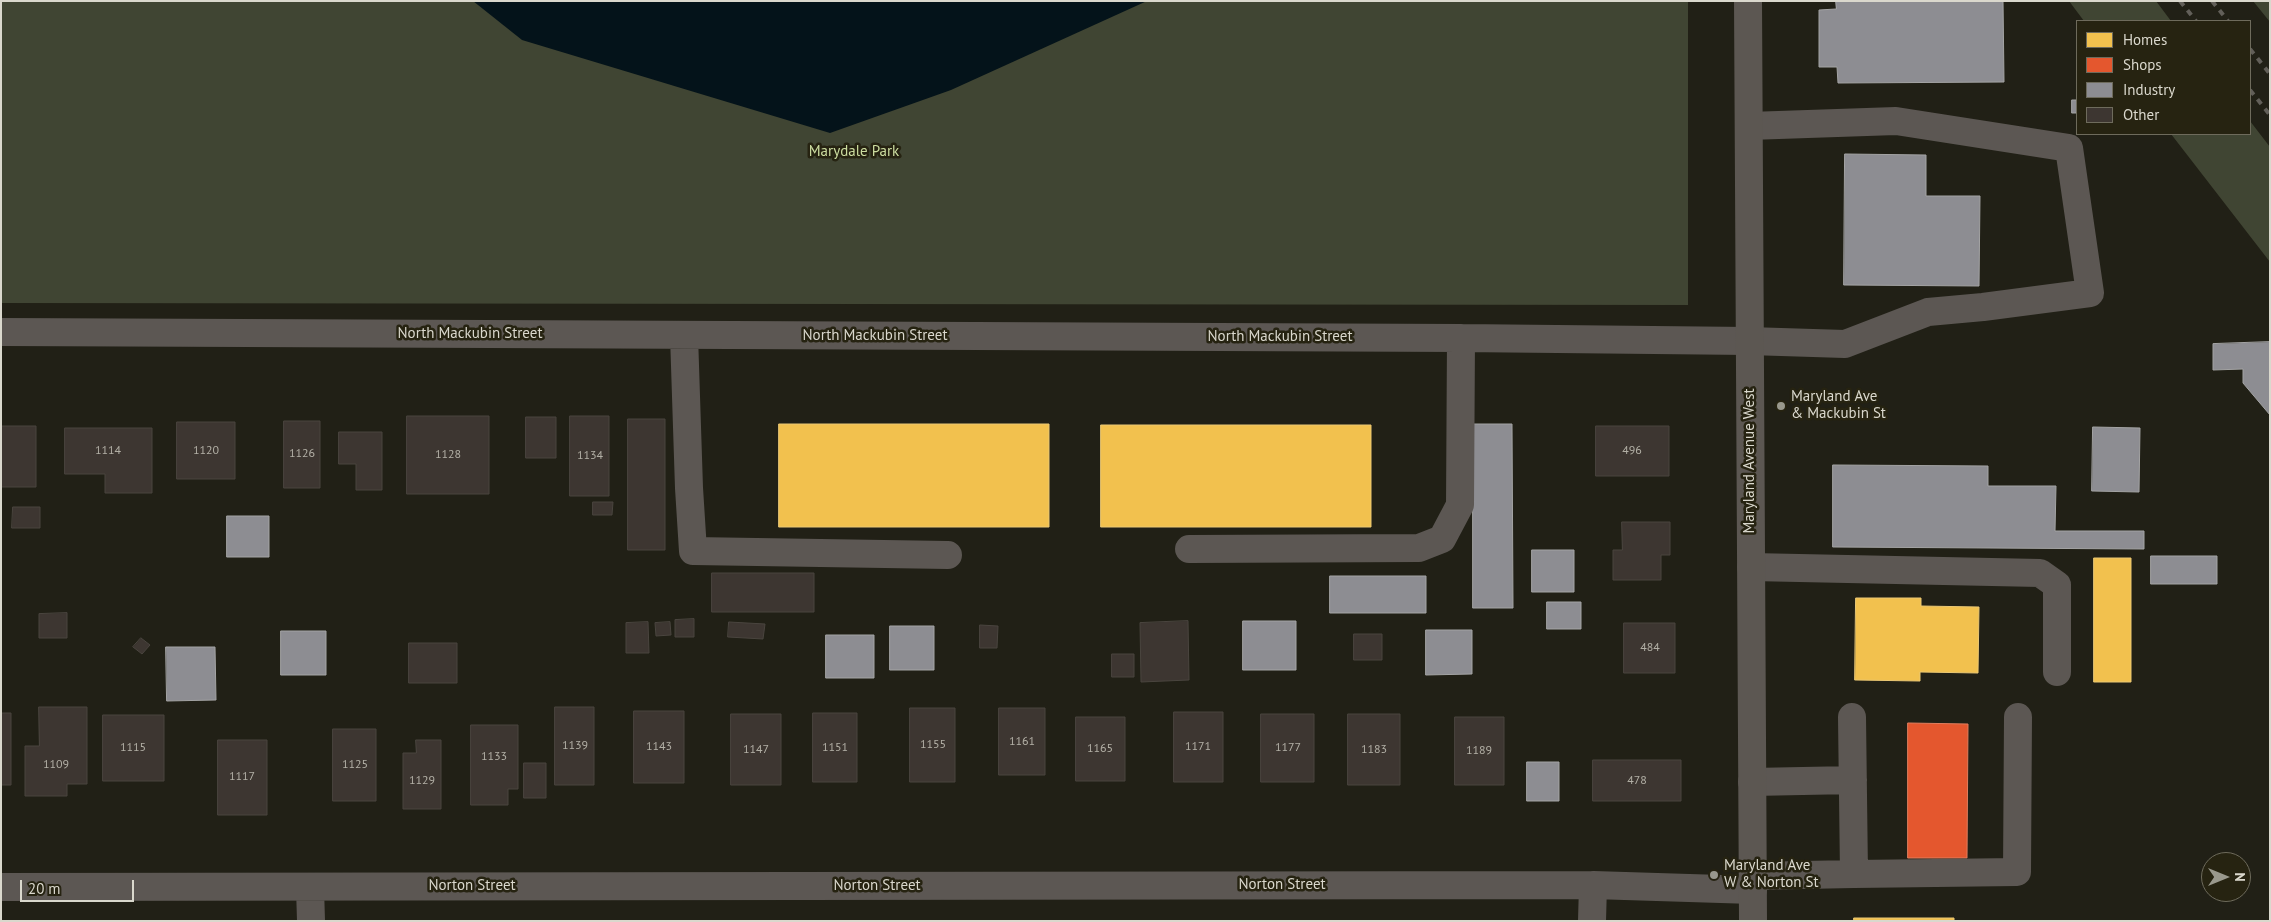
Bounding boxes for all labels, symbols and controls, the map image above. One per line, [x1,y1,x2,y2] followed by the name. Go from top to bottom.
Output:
[2076,20,2251,135] legend
[2123,30,2167,49] text: Homes
[2123,55,2162,74] text: Shops
[2123,80,2175,99] text: Industry
[2123,105,2159,124] text: Other
[809,143,899,161] park label: Marydale Park
[398,325,542,343] street label: North Mackubin Street
[803,327,947,345] street label: North Mackubin Street
[1208,328,1352,346] street label: North Mackubin Street
[1741,388,1759,534] street label: Maryland Avenue West
[1791,388,1886,423] place label: Maryland Ave & Mackubin St
[1775,400,1787,412] marker: Maryland Ave & Mackubin St
[95,444,121,458] house number: 1114
[193,444,219,458] house number: 1120
[1622,444,1642,458] house number: 496
[289,447,315,461] house number: 1126
[435,448,461,462] house number: 1128
[577,449,603,463] house number: 1134
[1640,641,1660,655] house number: 484
[1009,735,1035,749] house number: 1161
[920,738,946,752] house number: 1155
[562,739,588,753] house number: 1139
[646,740,672,754] house number: 1143
[1185,740,1211,754] house number: 1171
[120,741,146,755] house number: 1115
[822,741,848,755] house number: 1151
[1275,741,1301,755] house number: 1177
[1087,742,1113,756] house number: 1165
[743,743,769,757] house number: 1147
[1361,743,1387,757] house number: 1183
[1466,744,1492,758] house number: 1189
[481,750,507,764] house number: 1133
[43,758,69,772] house number: 1109
[342,758,368,772] house number: 1125
[229,770,255,784] house number: 1117
[409,774,435,788] house number: 1129
[1627,774,1647,788] house number: 478
[2201,852,2251,902] north arrow
[1724,857,1819,892] place label: Maryland Ave W & Norton St
[1708,869,1720,881] marker: Maryland Ave W & Norton St
[22,870,136,902] scale bar
[2231,872,2249,882] text: N
[1238,876,1326,894] street label: Norton Street
[428,877,516,895] street label: Norton Street
[833,877,921,895] street label: Norton Street
[28,879,61,898] text: 20 m

